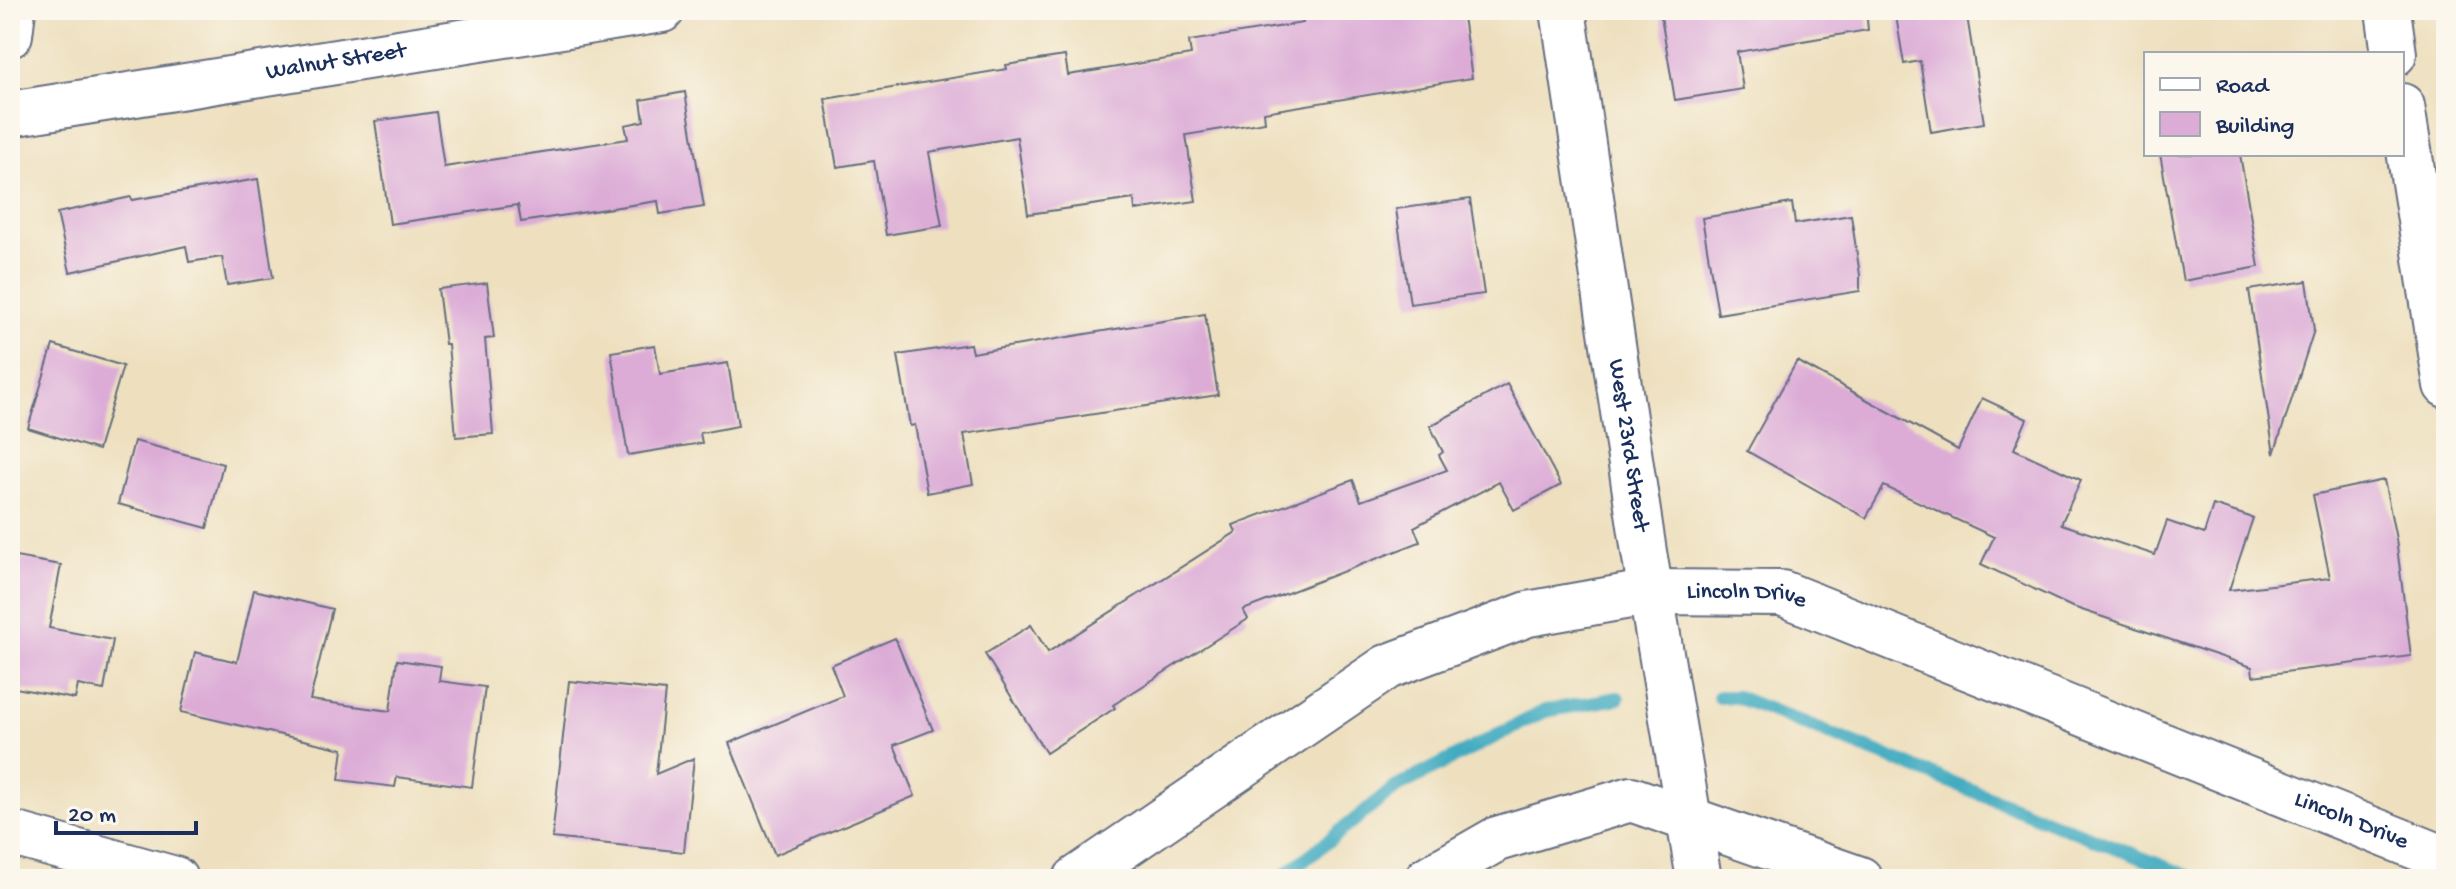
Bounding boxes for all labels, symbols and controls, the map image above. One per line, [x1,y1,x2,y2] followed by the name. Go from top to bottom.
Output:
[264,36,410,87] street label: Walnut Street
[2144,52,2404,156] legend
[2216,73,2270,102] text: Road
[2215,113,2294,142] text: Building
[1601,357,1656,535] street label: West 23rd Street
[1687,578,1812,616] street label: Lincoln Drive
[56,785,196,835] scale bar
[2290,785,2413,857] street label: Lincoln Drive
[68,802,116,831] text: 20 m

